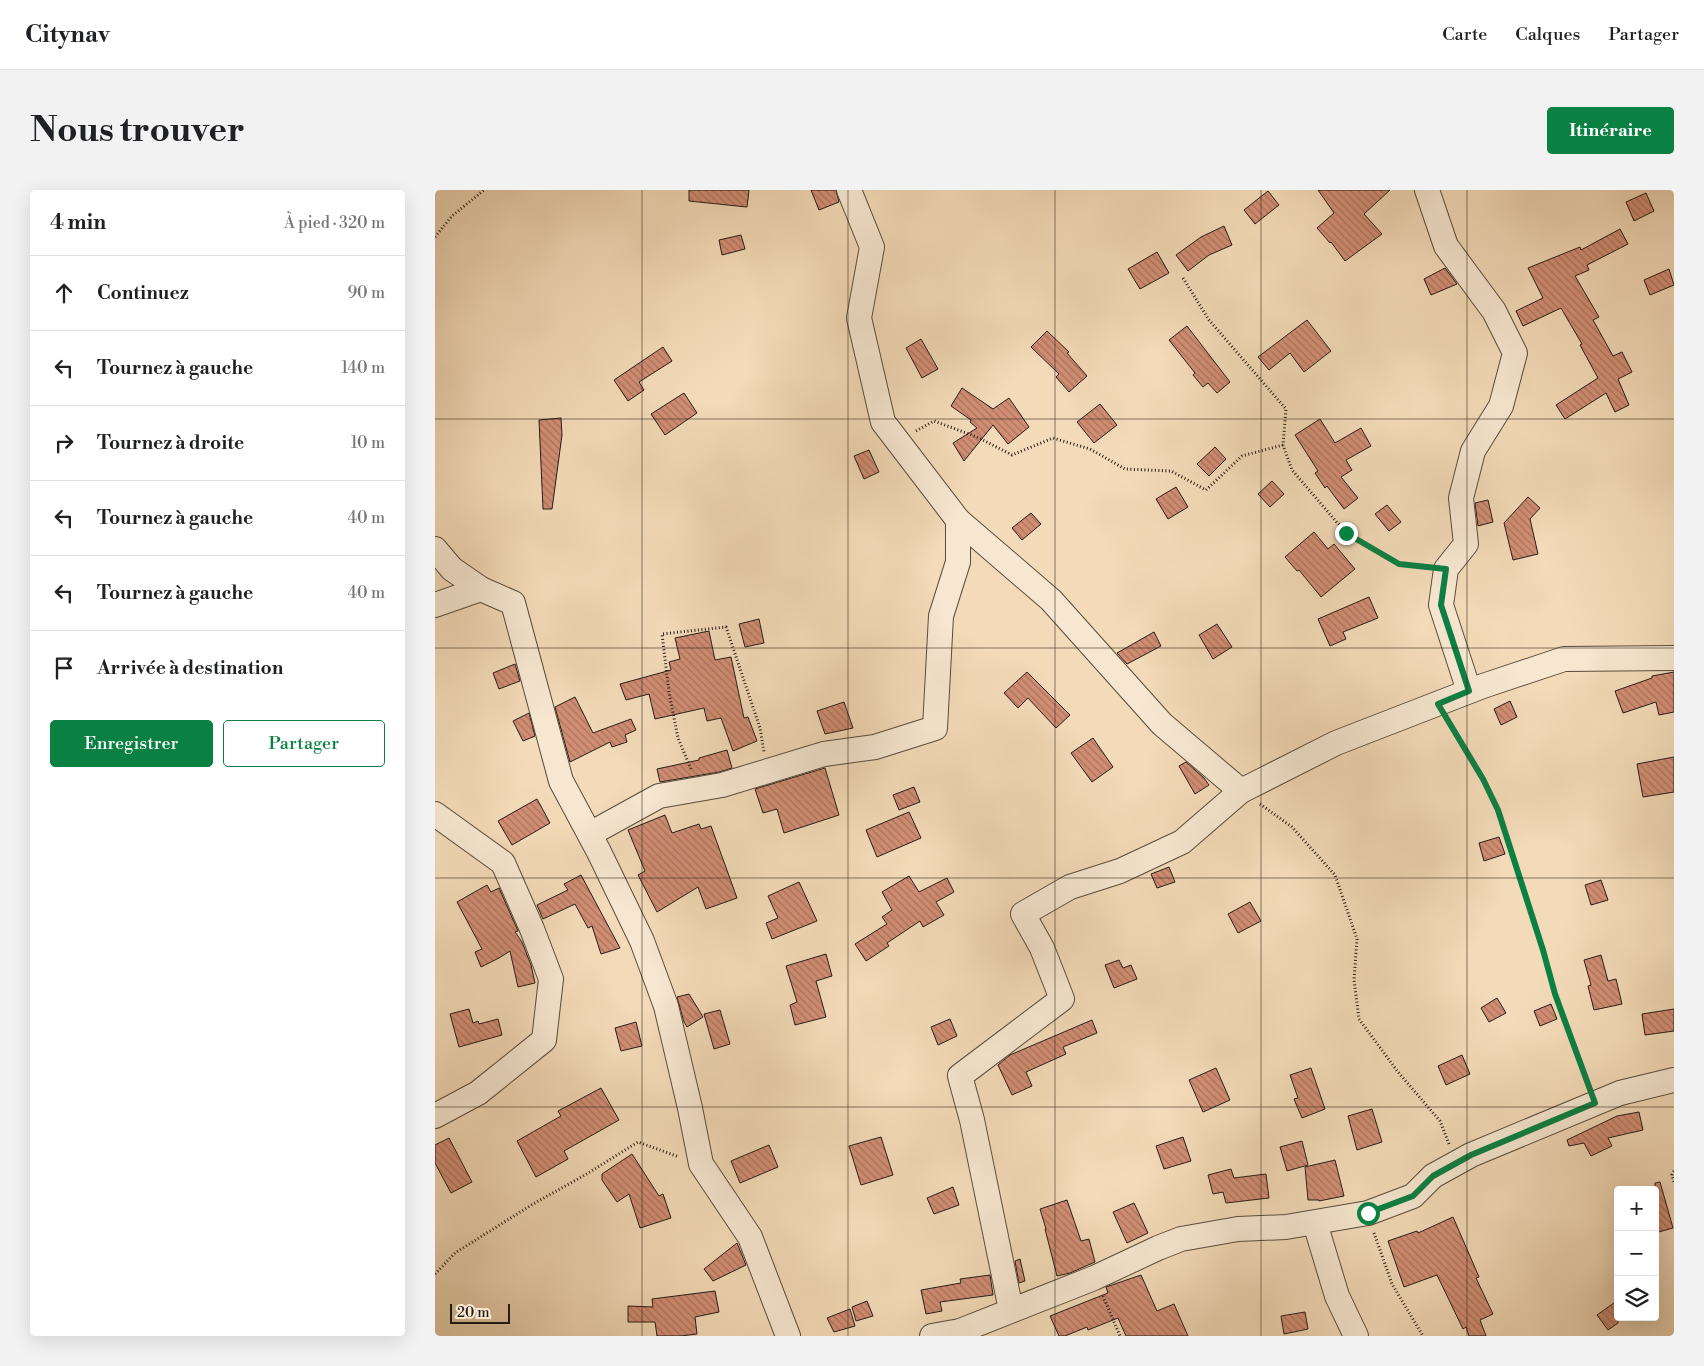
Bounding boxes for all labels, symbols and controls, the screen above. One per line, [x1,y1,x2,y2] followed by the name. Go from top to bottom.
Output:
[25,20,110,50] text: Citynav
[1442,23,1487,46] text: Carte
[1515,23,1580,46] text: Calques
[1608,23,1679,46] text: Partager
[1547,107,1674,154] button: Itinéraire
[30,109,245,152] text: Nous trouver
[50,210,106,236] text: 4 min
[284,213,385,233] text: À pied · 320 m
[50,279,78,307] icon: ahead
[97,281,189,305] text: Continuez
[347,283,385,303] text: 90 m
[50,354,78,382] icon: left
[97,356,253,380] text: Tournez à gauche
[341,358,385,378] text: 140 m
[50,429,78,457] icon: right
[97,431,244,455] text: Tournez à droite
[351,433,385,453] text: 10 m
[50,504,78,532] icon: left
[97,506,253,530] text: Tournez à gauche
[348,508,385,528] text: 40 m
[1335,522,1358,545] route end
[50,579,78,607] icon: left
[97,581,253,605] text: Tournez à gauche
[348,583,385,603] text: 40 m
[50,654,78,682] icon: arrive
[97,656,283,680] text: Arrivée à destination
[50,720,213,767] button: Enregistrer
[223,720,385,767] button: Partager
[1614,1186,1659,1321] map controls
[1614,1186,1659,1231] button: +
[1357,1202,1380,1225] route start
[1614,1231,1659,1276] button: −
[1614,1276,1659,1321] button: layers
[450,1301,510,1324] scale bar
[457,1304,489,1322] text: 20 m

